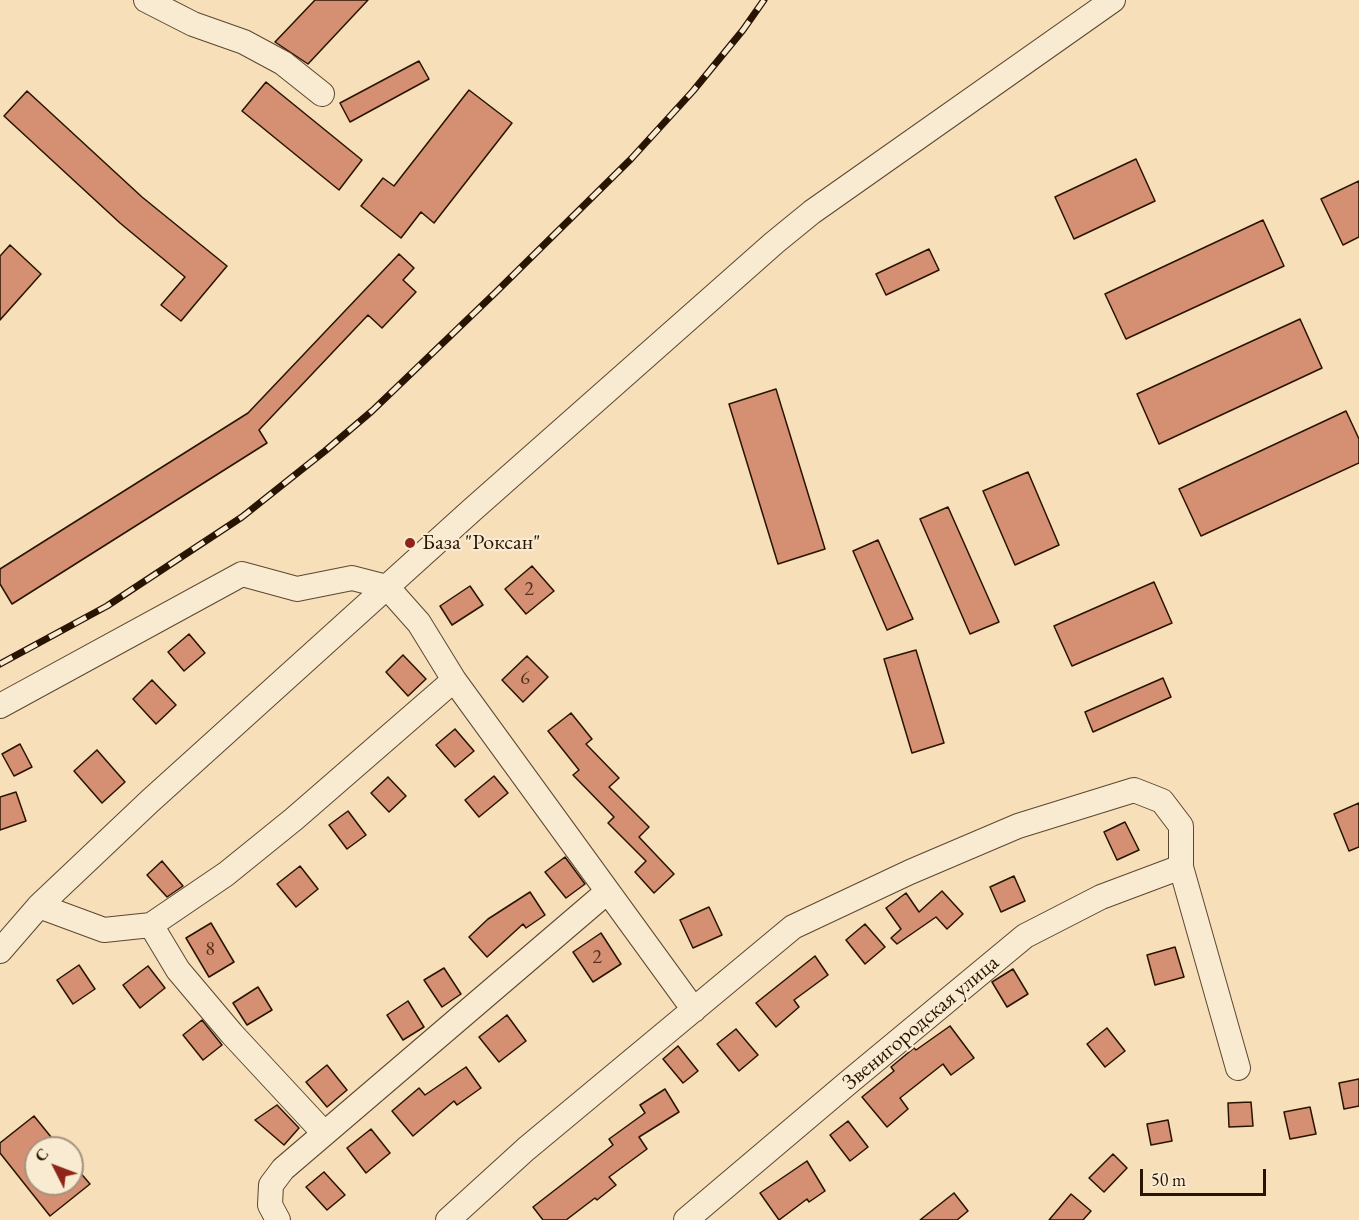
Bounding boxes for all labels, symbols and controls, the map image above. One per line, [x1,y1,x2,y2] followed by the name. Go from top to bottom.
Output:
[422,530,540,556] place label: База "Роксан"
[403,536,417,550] marker: База "Роксан"
[524,578,534,602] house number: 2
[520,667,530,691] house number: 6
[205,938,215,962] house number: 8
[592,946,602,970] house number: 2
[838,950,1004,1096] street label: Звенигородская улица
[24,1136,84,1196] north arrow
[30,1144,53,1166] text: С
[1143,1157,1269,1195] scale bar
[1151,1168,1186,1191] text: 50 m

